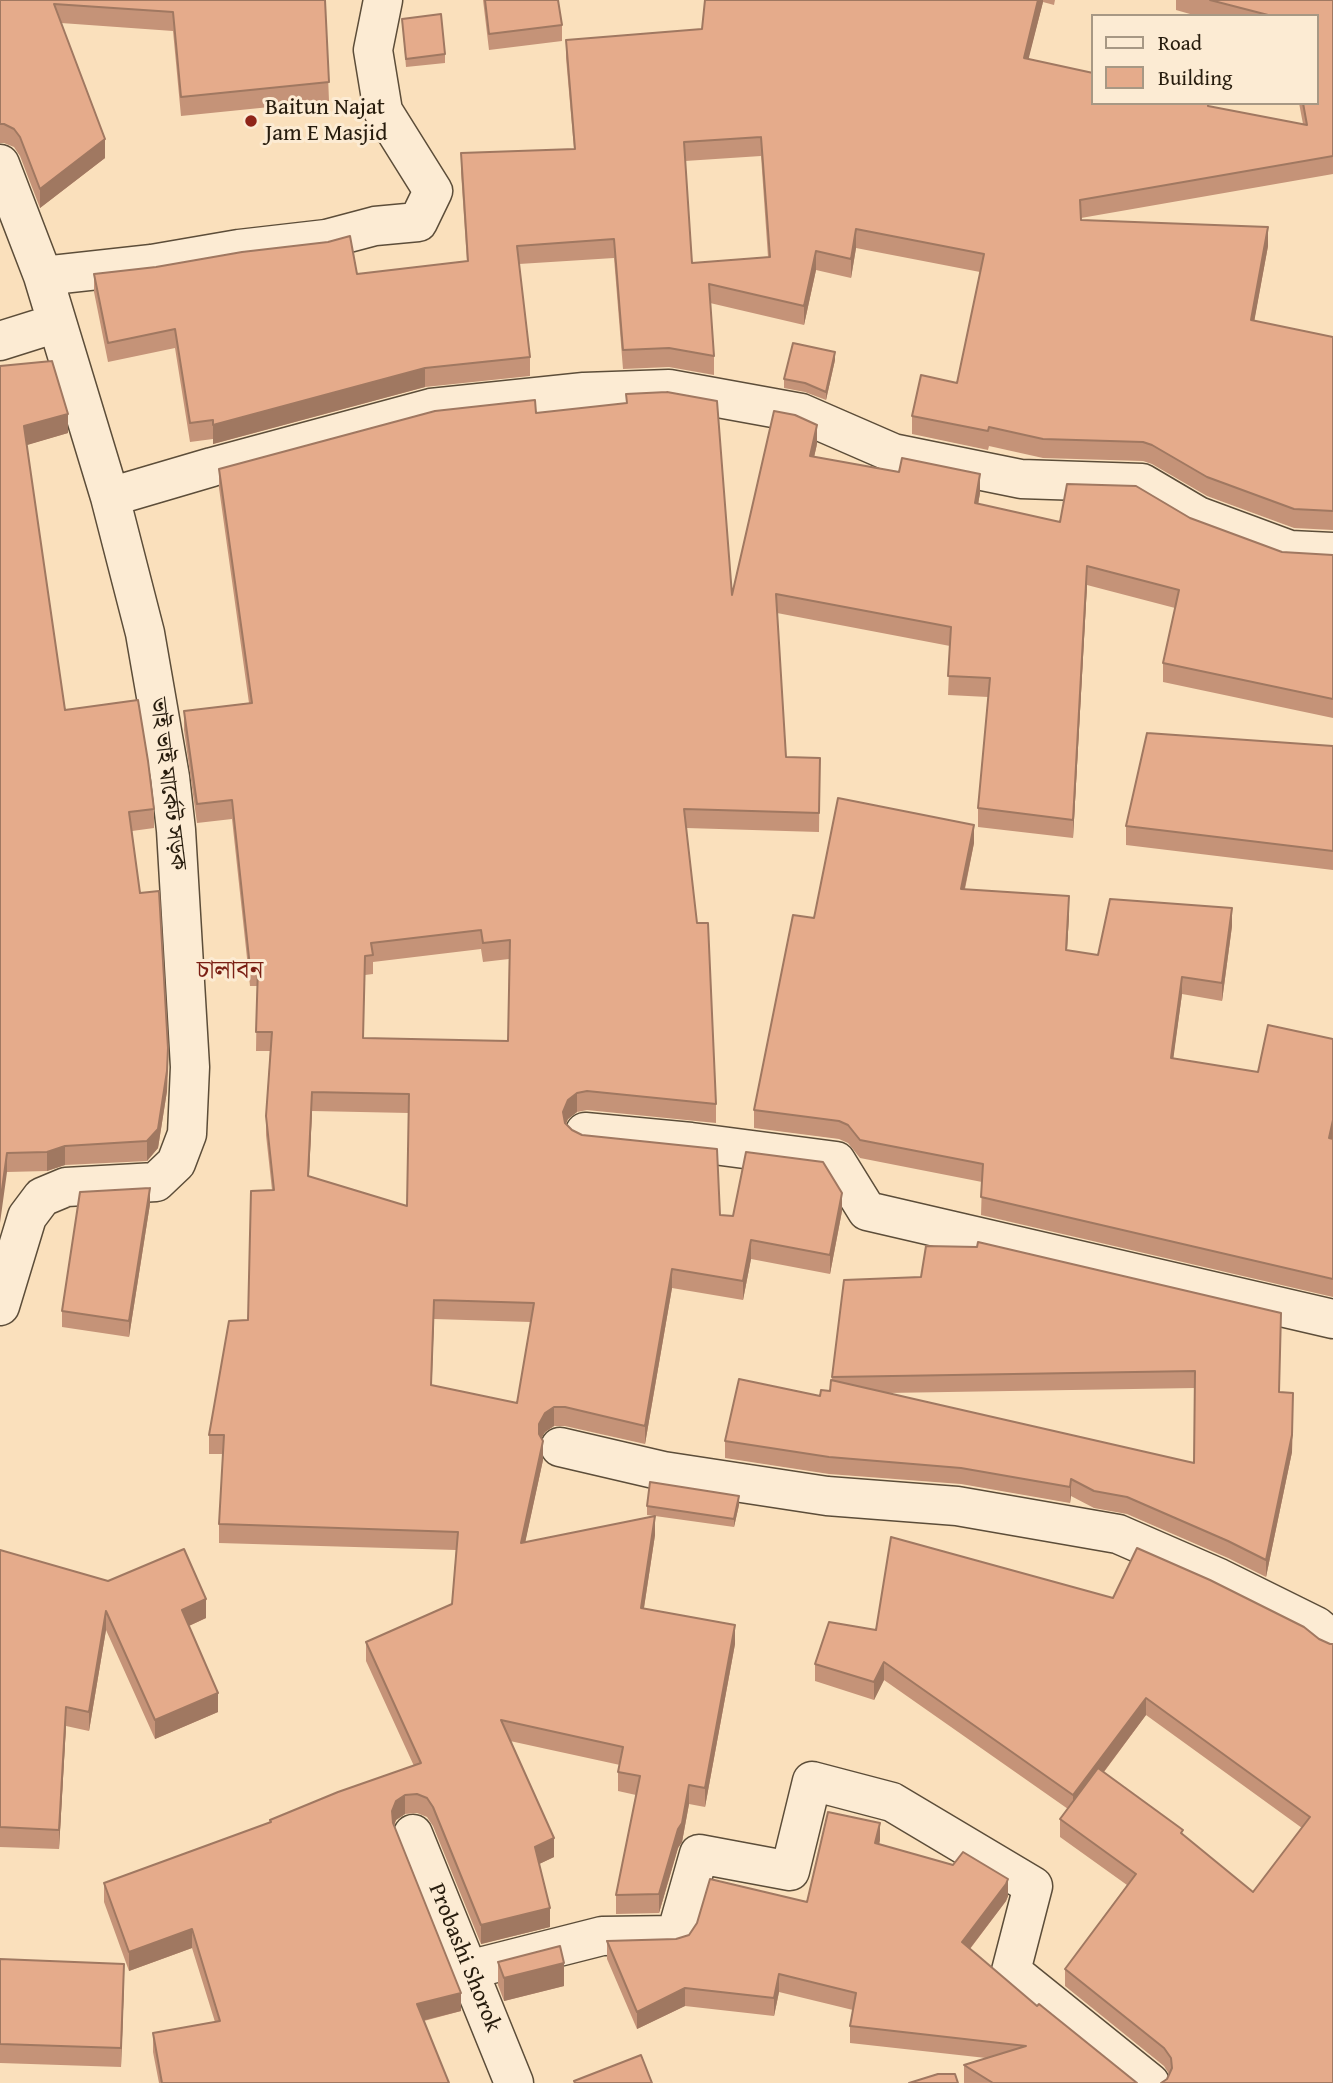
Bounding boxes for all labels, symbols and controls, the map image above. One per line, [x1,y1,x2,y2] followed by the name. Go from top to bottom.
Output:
[1092,14,1319,105] legend
[1158,27,1202,58] text: Road
[1158,62,1232,93] text: Building
[265,94,387,148] place label: Baitun Najat Jam E Masjid
[243,113,259,129] marker: Baitun Najat Jam E Masjid
[143,696,191,872] street label: ভাই ভাই মার্কেট সড়ক
[197,955,263,987] district label: চালাবন
[422,1880,506,2036] street label: Probashi Shorok

